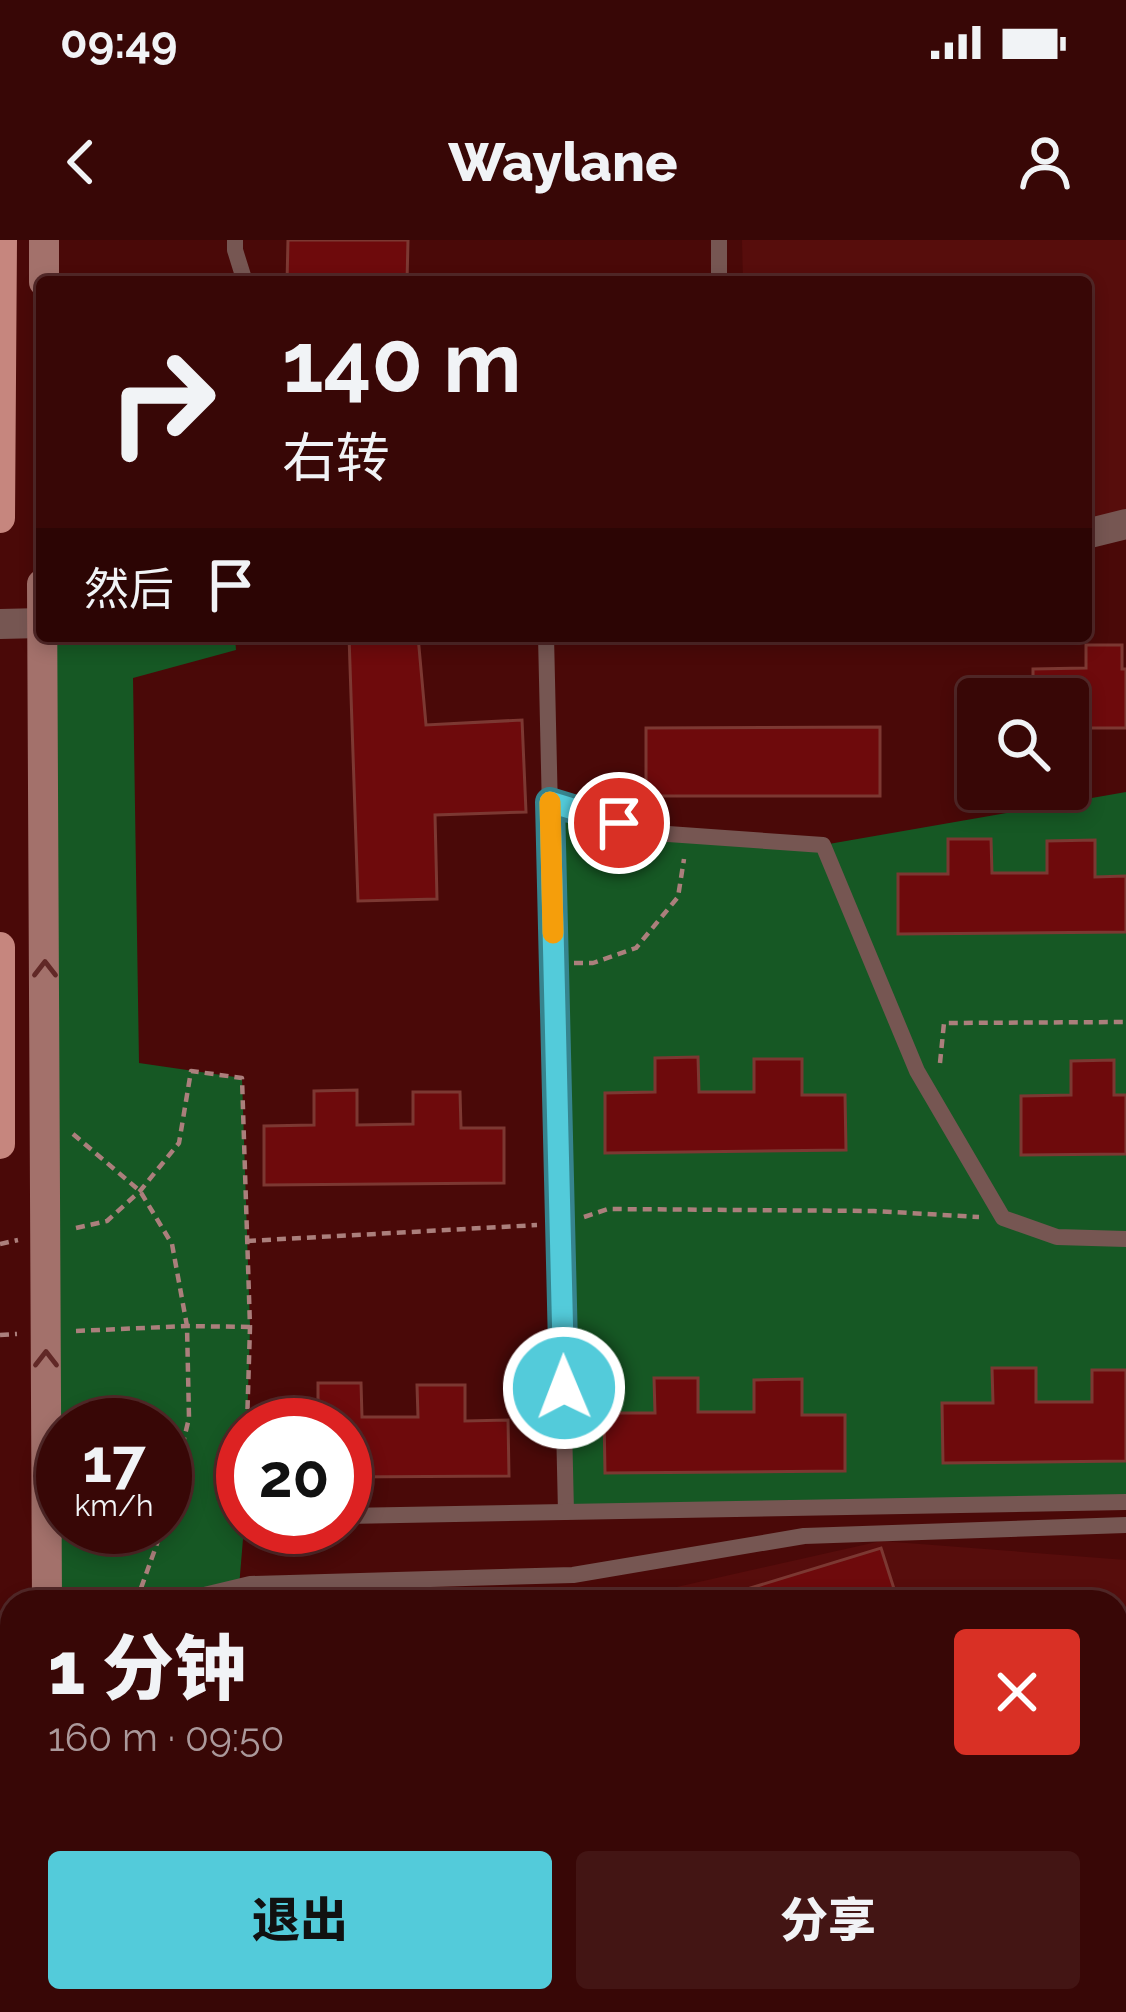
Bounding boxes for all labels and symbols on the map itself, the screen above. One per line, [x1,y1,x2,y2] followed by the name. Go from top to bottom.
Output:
[568,772,670,874] pin
[32,959,58,978] one-way arrow
[501,1325,627,1451] position arrow
[33,1349,59,1367] one-way arrow
[216,1398,372,1554] speed limit sign: 20

